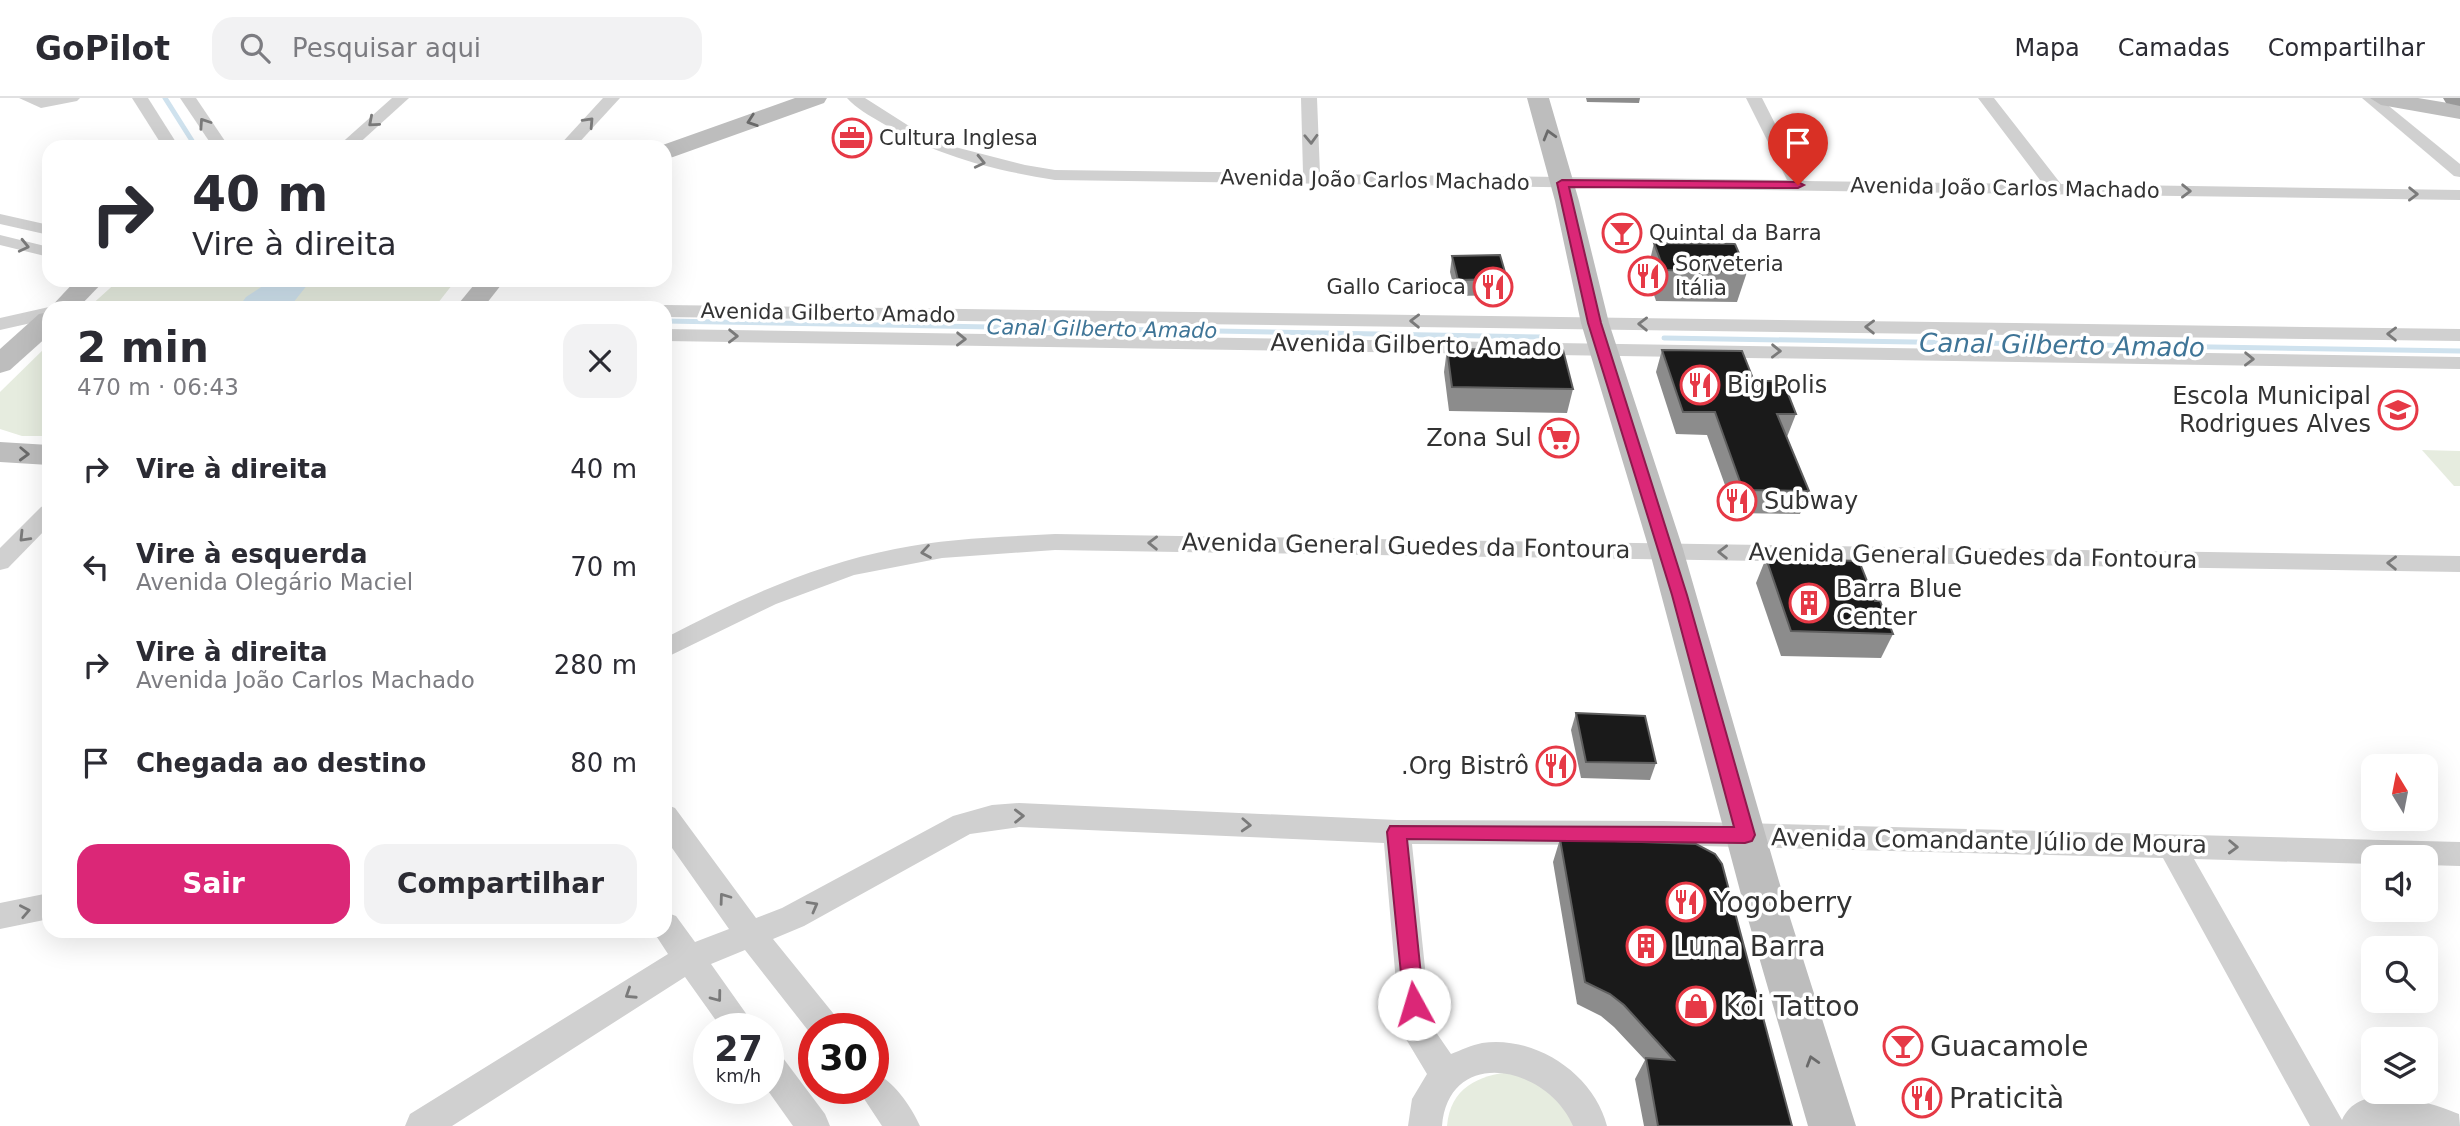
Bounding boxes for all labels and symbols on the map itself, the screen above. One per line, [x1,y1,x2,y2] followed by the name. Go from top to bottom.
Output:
[746,113,759,127] one-way arrow
[1768,113,1828,185] pin
[368,114,381,127] one-way arrow
[200,117,213,130] one-way arrow
[831,117,873,159] office icon: Cultura Inglesa
[581,118,594,131] one-way arrow
[879,126,1038,150] place label: Cultura Inglesa
[1542,130,1557,142] one-way arrow
[1303,134,1318,145] one-way arrow
[974,154,986,168] one-way arrow
[1220,165,1530,195] street label: Avenida João Carlos Machado
[1850,173,2160,203] street label: Avenida João Carlos Machado
[2181,183,2192,199] one-way arrow
[2408,187,2419,202] one-way arrow
[1601,212,1643,254] bar icon: Quintal da Barra
[1649,221,1822,245] place label: Quintal da Barra
[18,238,30,252] one-way arrow
[1675,252,1784,300] place label: Sorveteria Itália
[1627,255,1669,297] restaurant icon: Sorveteria Itália
[1472,266,1514,308] restaurant icon: Gallo Carioca
[1326,275,1466,299] place label: Gallo Carioca
[700,299,956,327] street label: Avenida Gilberto Amado
[1410,313,1421,328] one-way arrow
[986,315,1218,343] water label: Canal Gilberto Amado
[1637,316,1648,332] one-way arrow
[1865,319,1875,335] one-way arrow
[2386,327,2397,342] one-way arrow
[728,328,739,344] one-way arrow
[1270,328,1562,362] street label: Avenida Gilberto Amado
[1919,328,2205,362] water label: Canal Gilberto Amado
[956,331,966,347] one-way arrow
[1771,344,1782,359] one-way arrow
[2244,351,2254,367] one-way arrow
[1679,364,1721,406] restaurant icon: Big Polis
[1727,371,1827,399] place label: Big Polis
[2172,382,2371,438] place label: Escola Municipal Rodrigues Alves
[2377,389,2419,431] school or university icon: Escola Municipal Rodrigues Alves
[1538,417,1580,459] supermarket icon: Zona Sul
[1426,424,1532,452] place label: Zona Sul
[19,447,30,462] one-way arrow
[1716,480,1758,522] restaurant icon: Subway
[1764,487,1858,515] place label: Subway
[1181,528,1631,564] street label: Avenida General Guedes da Fontoura
[20,529,33,542] one-way arrow
[1147,535,1158,551] one-way arrow
[1748,538,2198,574] street label: Avenida General Guedes da Fontoura
[920,544,932,559] one-way arrow
[1718,544,1729,559] one-way arrow
[2386,555,2397,571] one-way arrow
[1836,575,1962,631] place label: Barra Blue Center
[1788,582,1830,624] building icon: Barra Blue Center
[1535,745,1577,787] restaurant icon: .Org Bistrô
[1401,752,1529,780] place label: .Org Bistrô
[2361,754,2438,831] north arrow
[1014,808,1024,824] one-way arrow
[1241,817,1252,832] one-way arrow
[1771,823,2207,859] street label: Avenida Comandante Júlio de Moura
[2227,839,2238,854] one-way arrow
[1665,881,1707,923] restaurant icon: Yogoberry
[1712,886,1853,919] place label: Yogoberry
[720,893,732,905] one-way arrow
[806,901,818,914] one-way arrow
[19,904,31,919] one-way arrow
[1625,925,1667,967] building icon: Luna Barra
[1673,930,1826,963] place label: Luna Barra
[1377,967,1451,1041] position arrow
[624,985,637,998] one-way arrow
[1675,985,1717,1027] shop icon: Koi Tattoo
[709,989,722,1002] one-way arrow
[1723,990,1860,1023] place label: Koi Tattoo
[798,1013,889,1104] speed limit sign: 30
[1882,1025,1924,1067] bar icon: Guacamole
[1930,1030,2089,1063] place label: Guacamole
[1806,1055,1820,1067] one-way arrow
[1901,1077,1943,1119] restaurant icon: Praticità
[1949,1082,2064,1115] place label: Praticità

